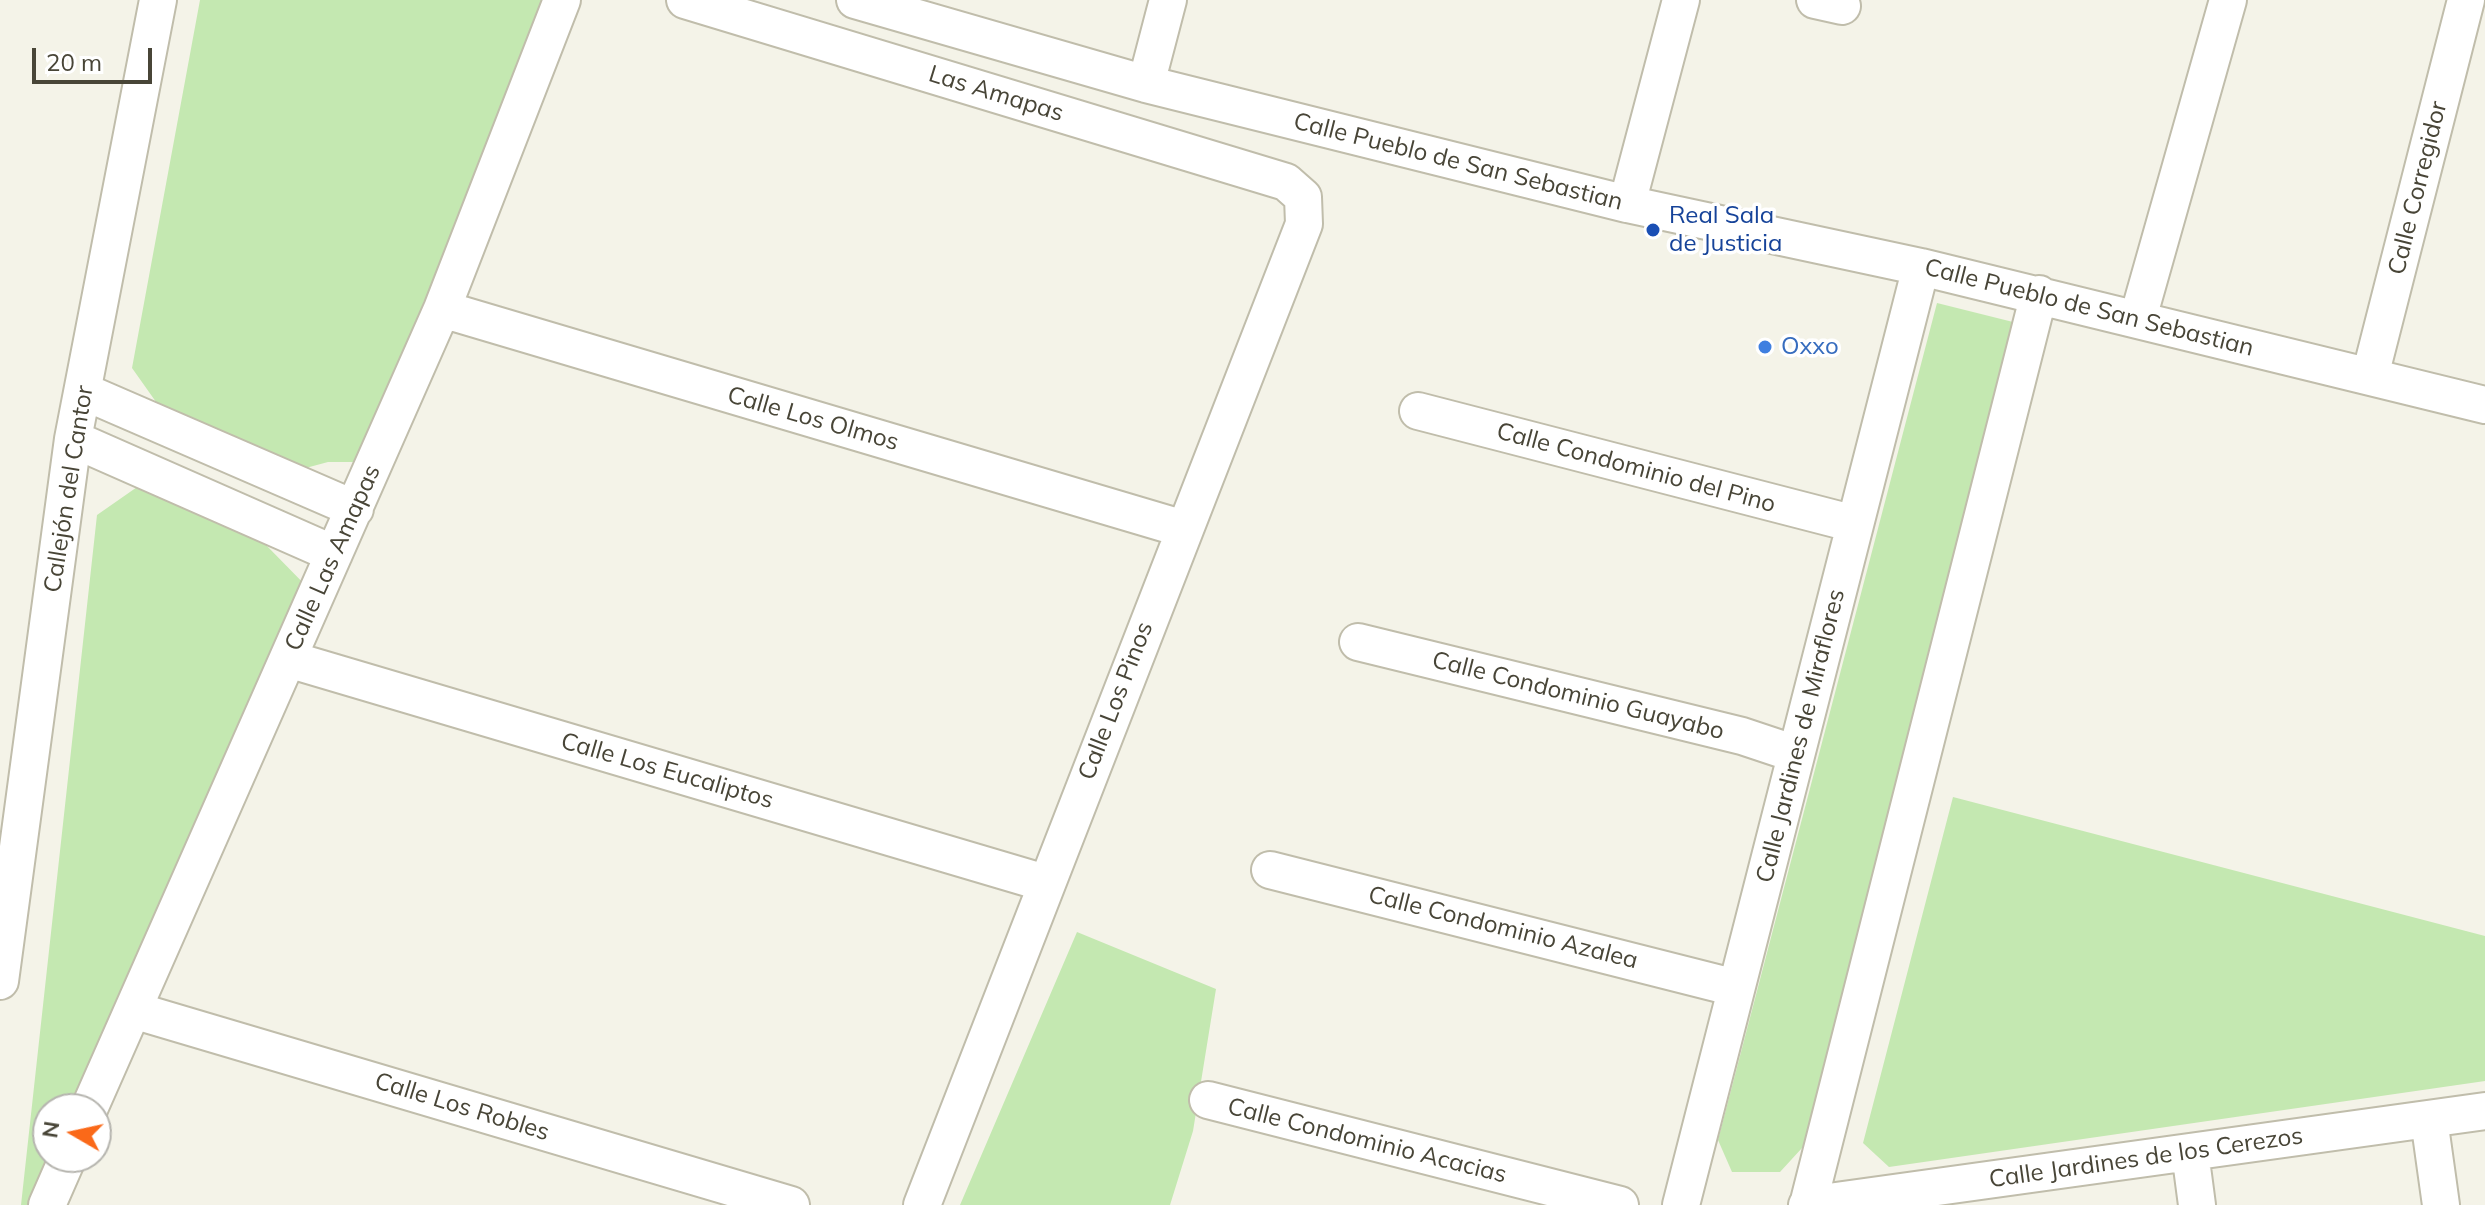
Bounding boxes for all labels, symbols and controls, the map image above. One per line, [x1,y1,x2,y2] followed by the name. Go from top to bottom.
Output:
[36,32,156,82] scale bar
[46,47,102,77] text: 20 m
[925,60,1067,128] street label: Las Amapas
[2383,98,2453,278] street label: Calle Corregidor
[1290,107,1626,217] street label: Calle Pueblo de San Sebastian
[1669,202,1782,258] place label: Real Sala de Justicia
[1644,221,1662,239] marker: Real Sala de Justicia
[1921,253,2257,363] street label: Calle Pueblo de San Sebastian
[1781,333,1839,361] place label: Oxxo
[1756,338,1774,356] marker: Oxxo
[724,381,902,457] street label: Calle Los Olmos
[38,383,100,595] street label: Callejón del Cantor
[1493,417,1779,519] street label: Calle Condominio del Pino
[279,461,387,655] street label: Calle Las Amapas
[1751,586,1851,886] street label: Calle Jardines de Miraflores
[1073,618,1159,784] street label: Calle Los Pinos
[1429,646,1727,746] street label: Calle Condominio Guayabo
[557,727,777,815] street label: Calle Los Eucaliptos
[1365,881,1641,975] street label: Calle Condominio Azalea
[371,1067,553,1147] street label: Calle Los Robles
[1224,1092,1510,1190] street label: Calle Condominio Acacias
[32,1093,112,1173] north arrow
[35,1119,65,1140] text: N
[1987,1122,2305,1194] street label: Calle Jardines de los Cerezos

